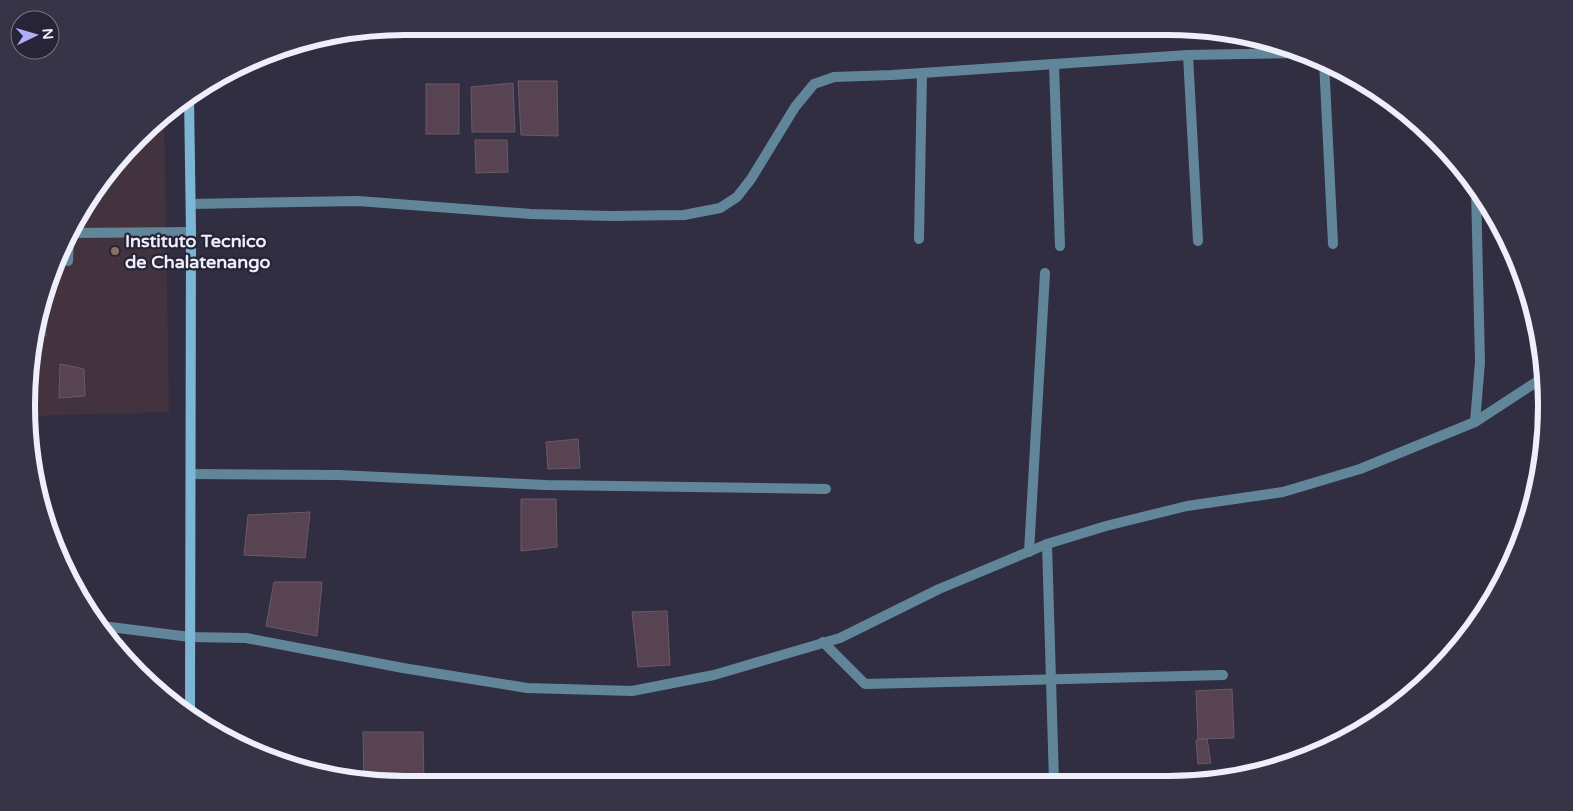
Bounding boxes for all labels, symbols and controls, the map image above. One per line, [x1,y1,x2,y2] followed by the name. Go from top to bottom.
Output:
[10,10,60,60] north arrow
[38,28,56,40] text: N
[125,230,271,273] place label: Instituto Tecnico de Chalatenango
[109,245,121,257] marker: Instituto Tecnico de Chalatenango

